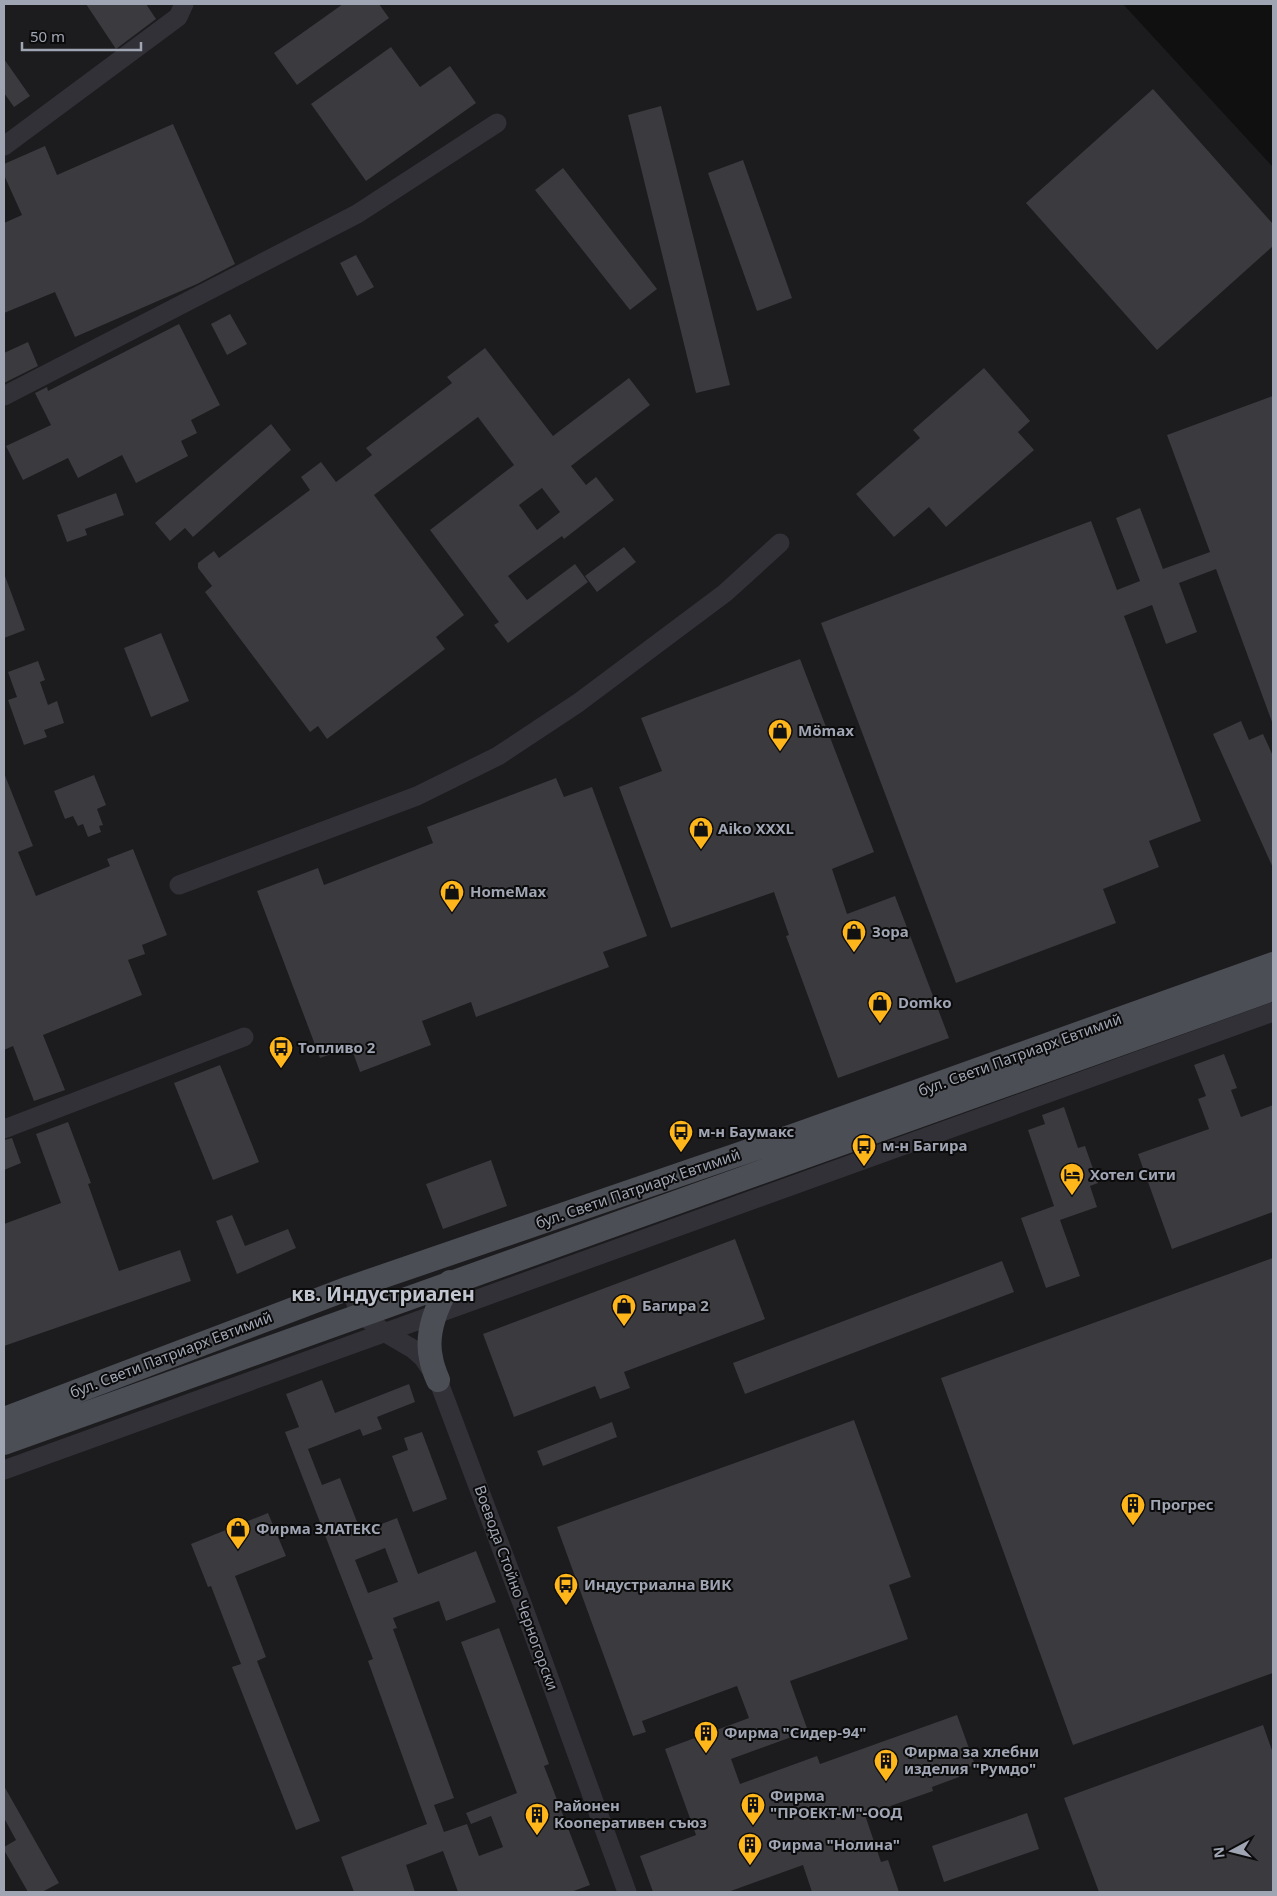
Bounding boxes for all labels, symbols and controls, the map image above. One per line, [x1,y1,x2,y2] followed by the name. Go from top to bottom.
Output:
[22,20,141,52] scale bar
[30,26,65,46] text: 50 m
[767,718,793,752] shop icon: Mömax
[798,720,854,740] place label: Mömax
[688,816,714,850] shop icon: Aiko XXXL
[718,818,794,838] place label: Aiko XXXL
[439,879,465,913] shop icon: HomeMax
[470,881,547,901] place label: HomeMax
[841,919,867,953] shop icon: Зора
[872,921,909,941] place label: Зора
[867,990,893,1024] shop icon: Domko
[898,992,952,1012] place label: Domko
[915,1008,1124,1100] street label: бул. Свети Патриарх Евтимий
[268,1035,294,1069] bus stop icon: Топливо 2
[298,1037,376,1057] place label: Топливо 2
[668,1119,694,1153] bus stop icon: м-н Баумакс
[698,1121,795,1141] place label: м-н Баумакс
[851,1133,877,1167] bus stop icon: м-н Багира
[882,1135,967,1155] place label: м-н Багира
[533,1144,743,1232] street label: бул. Свети Патриарх Евтимий
[1059,1162,1085,1196] hotel icon: Хотел Сити
[1090,1164,1176,1184] place label: Хотел Сити
[291,1280,475,1307] district label: кв. Индустриален
[611,1293,637,1327] shop icon: Багира 2
[642,1295,709,1315] place label: Багира 2
[67,1306,275,1402] street label: бул. Свети Патриарх Евтимий
[470,1482,563,1693] street label: Воевода Стойно Черногорски
[1120,1492,1146,1526] building icon: Прогрес
[1150,1494,1214,1514] place label: Прогрес
[225,1516,251,1550] shop icon: Фирма ЗЛАТЕКС
[256,1518,381,1538] place label: Фирма ЗЛАТЕКС
[553,1572,579,1606] bus stop icon: Индустриална ВИК
[584,1574,732,1594] place label: Индустриална ВИК
[693,1720,719,1754] building icon: Фирма "Сидер-94"
[724,1722,867,1742] place label: Фирма "Сидер-94"
[904,1741,1039,1778] place label: Фирма за хлебни изделия "Румдо"
[873,1748,899,1782] building icon: Фирма за хлебни изделия "Румдо"
[770,1785,903,1822] place label: Фирма "ПРОЕКТ-М"-ООД
[740,1792,766,1826] building icon: Фирма "ПРОЕКТ-М"-ООД
[554,1795,707,1832] place label: Районен Кооперативен съюз
[524,1802,550,1836] building icon: Районен Кооперативен съюз
[1207,1826,1257,1876] north arrow
[737,1832,763,1866] building icon: Фирма "Нолина"
[768,1834,900,1854] place label: Фирма "Нолина"
[1208,1846,1229,1859] text: N

